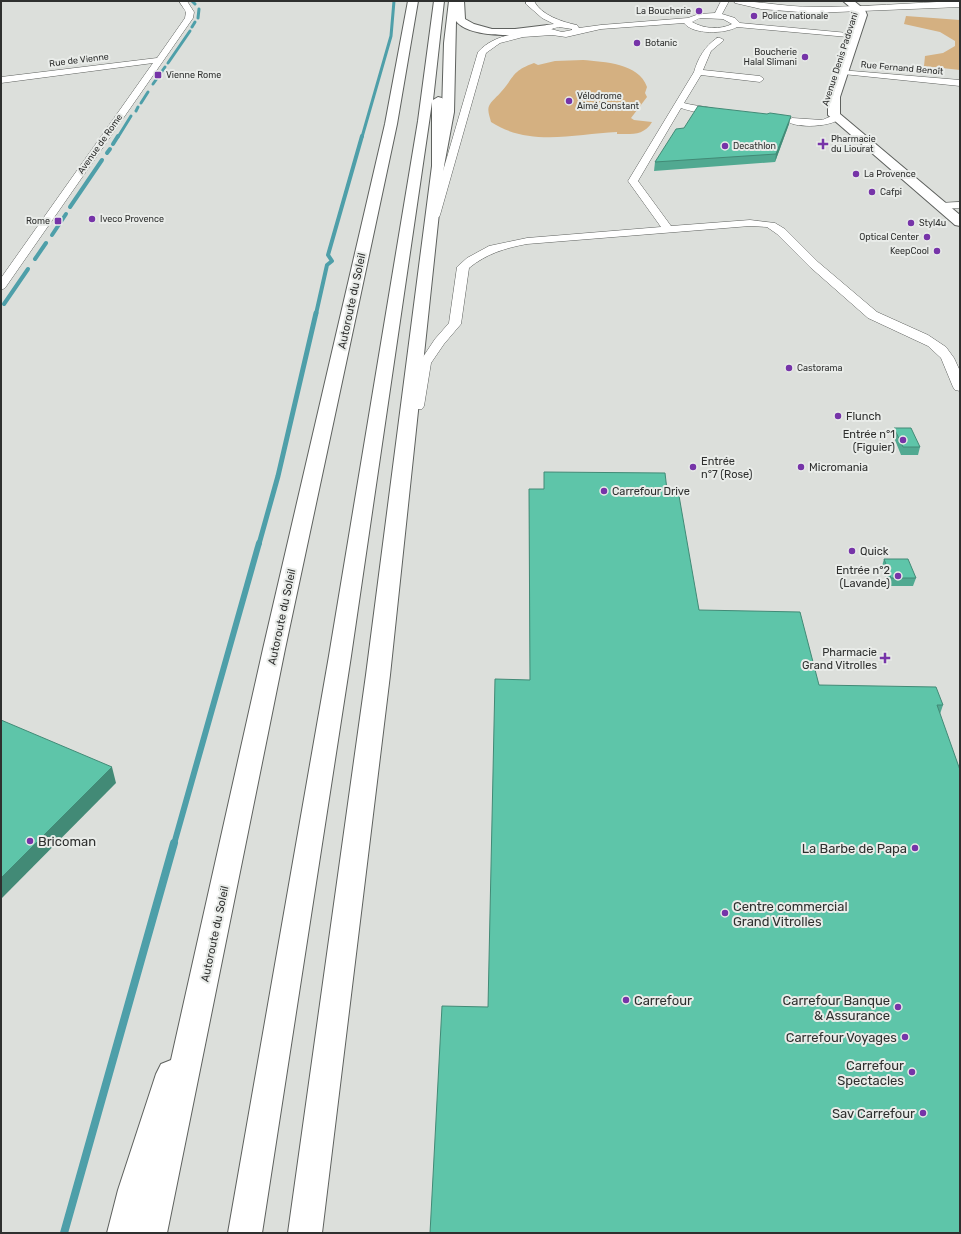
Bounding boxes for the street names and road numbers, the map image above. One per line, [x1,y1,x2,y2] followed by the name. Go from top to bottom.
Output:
[820,11,860,107] street label: Avenue Denis Padovani
[49,51,109,69] street label: Rue de Vienne
[860,59,944,77] street label: Rue Fernand Benoît
[76,112,124,176] street label: Avenue de Rome
[335,252,369,350] street label: Autoroute du Soleil
[265,568,299,666] street label: Autoroute du Soleil
[198,885,232,983] street label: Autoroute du Soleil

